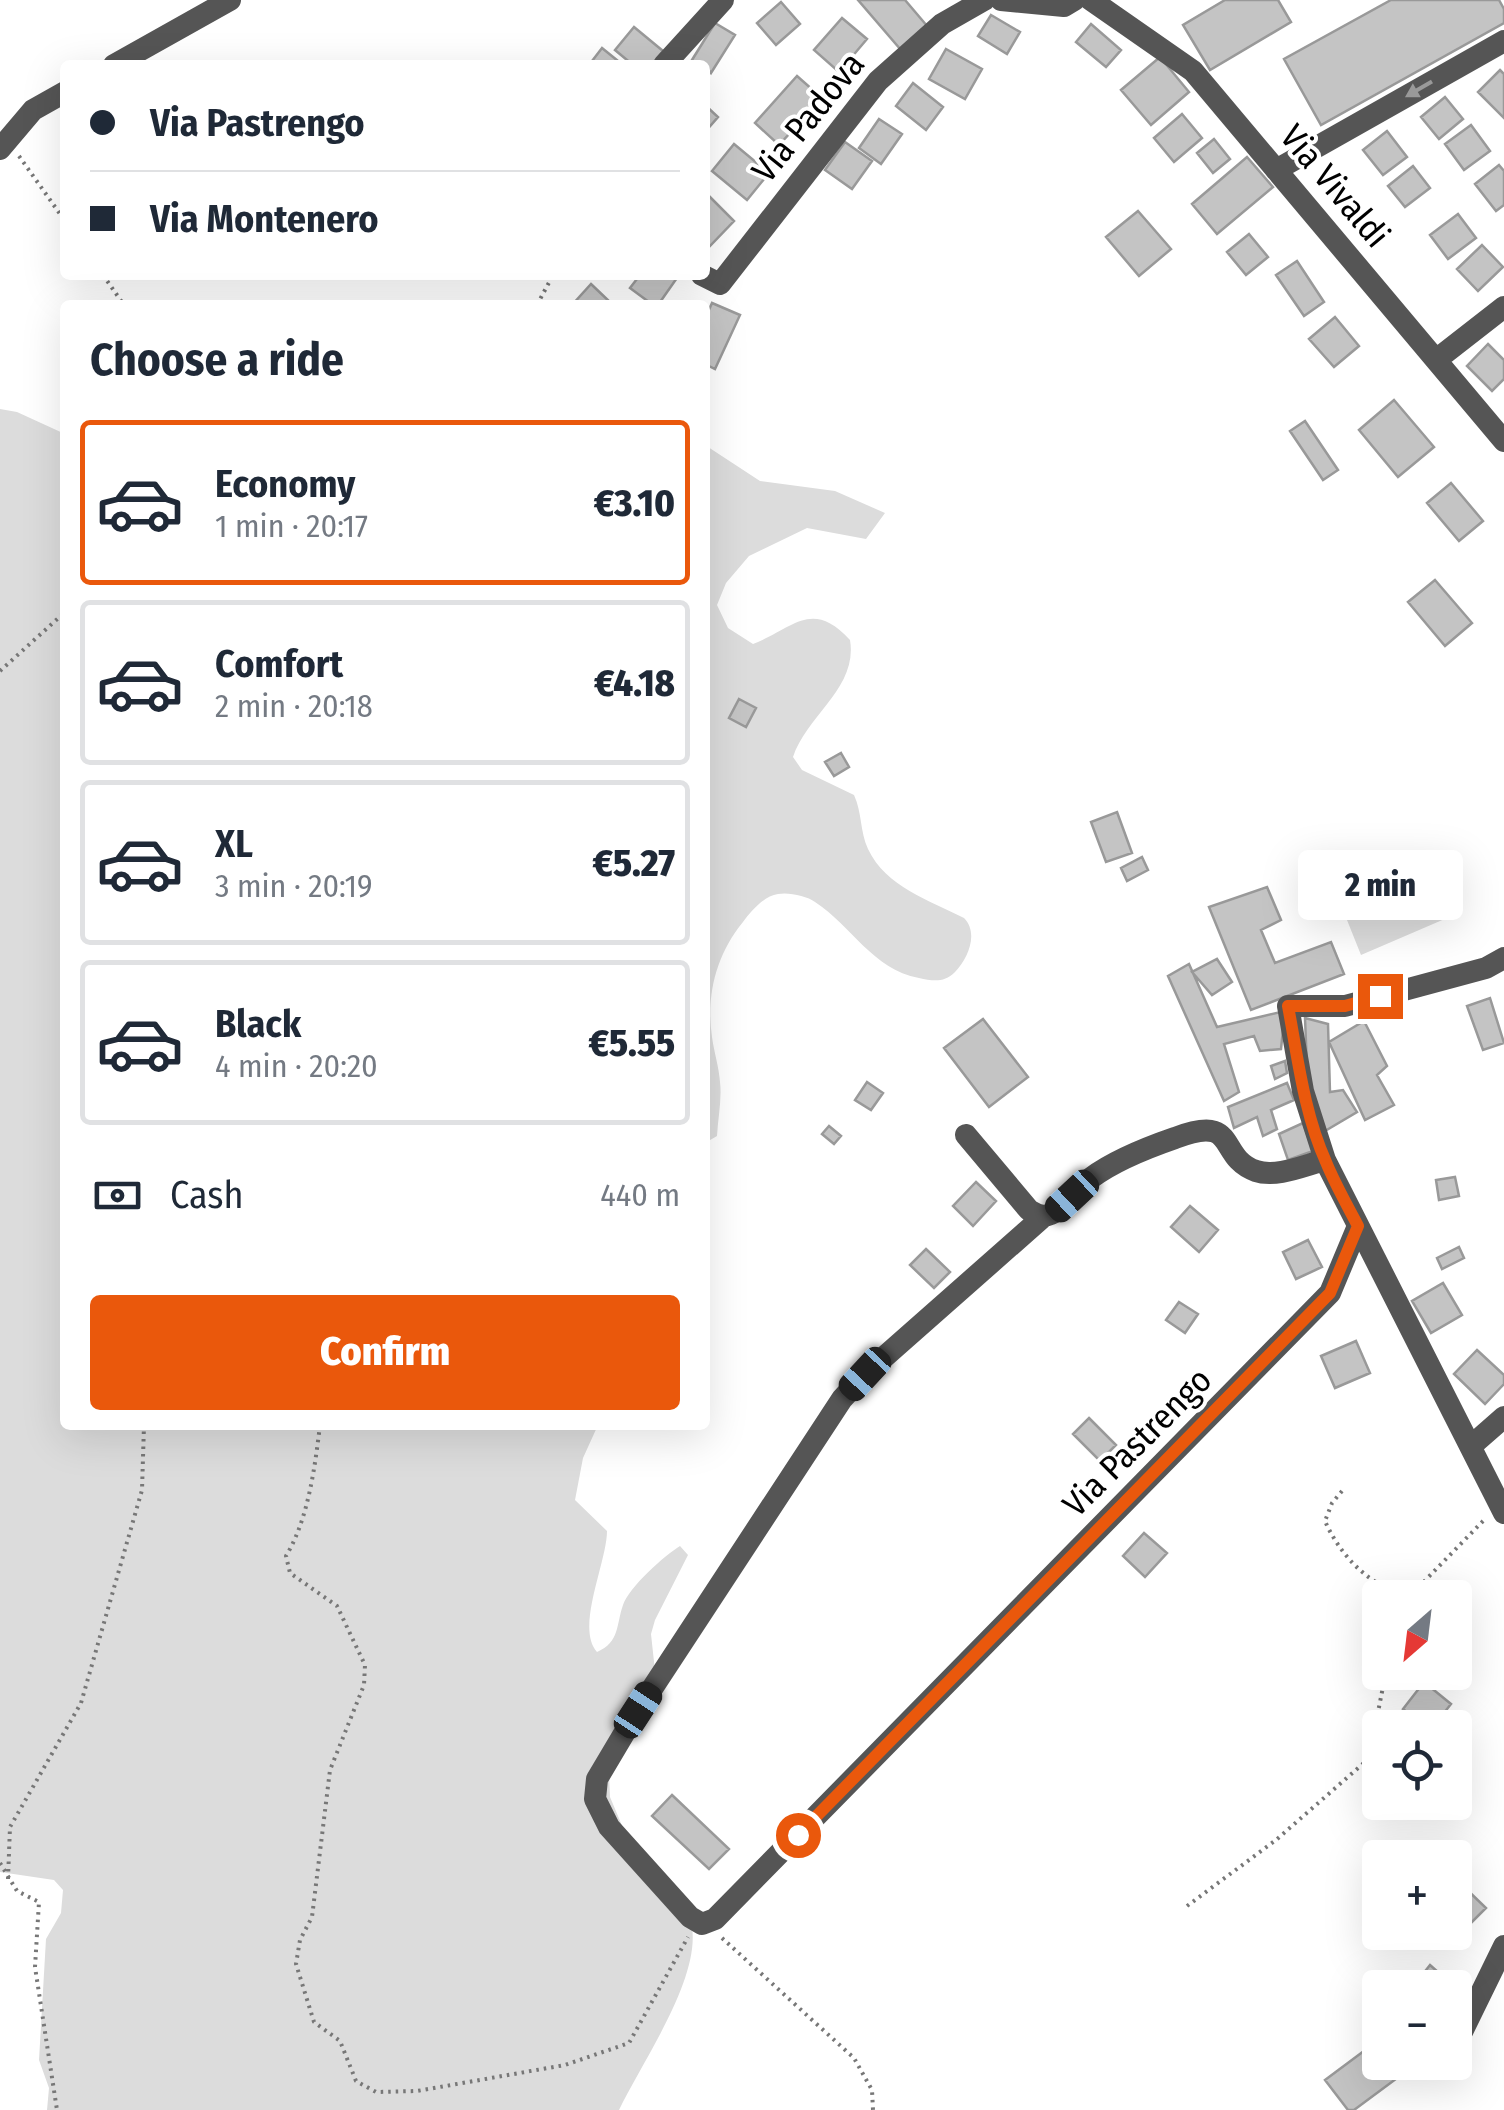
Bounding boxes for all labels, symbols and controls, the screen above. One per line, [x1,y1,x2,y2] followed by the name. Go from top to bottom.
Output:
[743,44,873,190] street label: Via Padova
[1405,80,1433,97] one-way arrow
[150,100,365,146] text: Via Pastrengo
[1272,116,1398,256] street label: Via Vivaldi
[150,196,378,242] text: Via Montenero
[90,333,344,387] text: Choose a ride
[95,458,185,548] icon: car
[215,461,355,507] text: Economy
[594,480,675,526] text: €3.10
[215,507,368,545] text: 1 min · 20:17
[95,638,185,728] icon: car
[215,641,343,687] text: Comfort
[594,660,675,706] text: €4.18
[215,687,373,725] text: 2 min · 20:18
[95,818,185,908] icon: car
[215,821,253,867] text: XL
[593,840,675,886] text: €5.27
[1298,851,1462,921] callout: 2 min
[1345,866,1416,904] text: 2 min
[215,867,373,905] text: 3 min · 20:19
[1358,974,1403,1019] route end
[95,998,185,1088] icon: car
[215,1001,301,1047] text: Black
[588,1020,675,1066] text: €5.55
[215,1047,378,1085] text: 4 min · 20:20
[1040,1165,1104,1227] car
[90,1168,145,1223] icon: cash
[170,1172,244,1218] text: Cash
[600,1176,680,1214] text: 440 m
[90,1295,680,1410] button: Confirm
[834,1342,896,1406] car
[1054,1359,1220,1525] street label: Via Pastrengo
[1362,1580,1472,1690] north arrow
[1362,1580,1472,2080] map controls
[609,1677,667,1743] car
[1362,1710,1472,1820] button: locate
[776,1813,821,1858] route start
[1362,1840,1472,1950] button: +
[1362,1970,1472,2080] button: −

